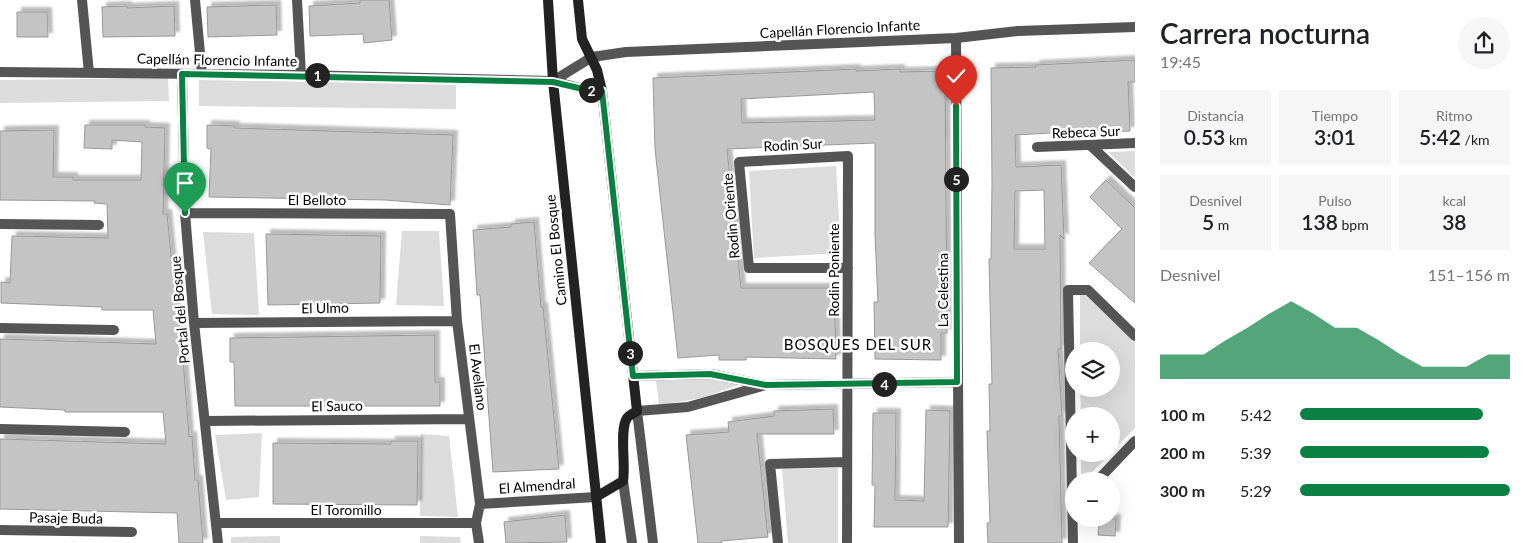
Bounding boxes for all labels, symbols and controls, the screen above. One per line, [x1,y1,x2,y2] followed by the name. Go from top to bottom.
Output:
[759,16,921,41] street label: Capellán Florencio Infante
[1160,16,1370,50] text: Carrera nocturna
[1458,17,1510,69] button: share
[137,50,297,69] street label: Capellán Florencio Infante
[1160,52,1201,71] text: 19:45
[935,55,977,106] pin
[304,62,330,88] pin: 1
[942,62,970,90] icon: check
[313,67,322,84] text: 1
[578,78,604,102] pin: 2
[587,82,596,99] text: 2
[1187,107,1244,124] text: Distancia
[1312,107,1358,124] text: Tiempo
[1436,107,1473,124] text: Ritmo
[1051,122,1121,141] street label: Rebeca Sur
[1184,124,1225,149] text: 0.53
[1314,124,1356,149] text: 3:01
[1419,124,1461,149] text: 5:42
[1225,131,1248,148] text: km
[1461,131,1490,148] text: /km
[763,134,823,155] street label: Rodin Sur
[164,162,206,213] pin
[944,166,968,192] pin: 5
[171,169,199,197] icon: arrive
[952,171,961,188] text: 5
[718,173,743,260] street label: Rodin Oriente
[288,191,346,208] street label: El Belloto
[1189,192,1242,209] text: Desnivel
[1318,192,1352,209] text: Pulso
[1442,192,1466,209] text: kcal
[541,194,570,306] street label: Camino El Bosque
[1202,209,1214,234] text: 5
[1301,209,1338,234] text: 138
[1442,209,1467,234] text: 38
[1214,216,1229,233] text: m
[1338,216,1369,233] text: bpm
[825,223,842,317] street label: Rodin Poniente
[934,253,951,327] street label: La Celestina
[166,255,193,365] street label: Portal del Bosque
[1160,265,1220,284] text: Desnivel
[1428,265,1510,284] text: 151–156 m
[301,299,349,316] street label: El Ulmo
[784,335,932,353] district label: BOSQUES DEL SUR
[618,340,642,366] pin: 3
[1065,342,1120,527] map controls
[1065,342,1120,397] button: layers
[466,343,491,411] street label: El Avellano
[626,345,635,362] text: 3
[872,372,896,396] pin: 4
[880,376,889,393] text: 4
[311,397,363,414] street label: El Sauco
[1160,405,1205,424] text: 100 m
[1240,405,1272,424] text: 5:42
[1065,407,1120,462] button: +
[1160,443,1205,462] text: 200 m
[1240,443,1272,462] text: 5:39
[1065,472,1120,527] button: −
[498,474,576,497] street label: El Almendral
[1160,481,1205,500] text: 300 m
[1240,481,1272,500] text: 5:29
[310,501,382,518] street label: El Toromillo
[29,508,103,527] street label: Pasaje Buda

